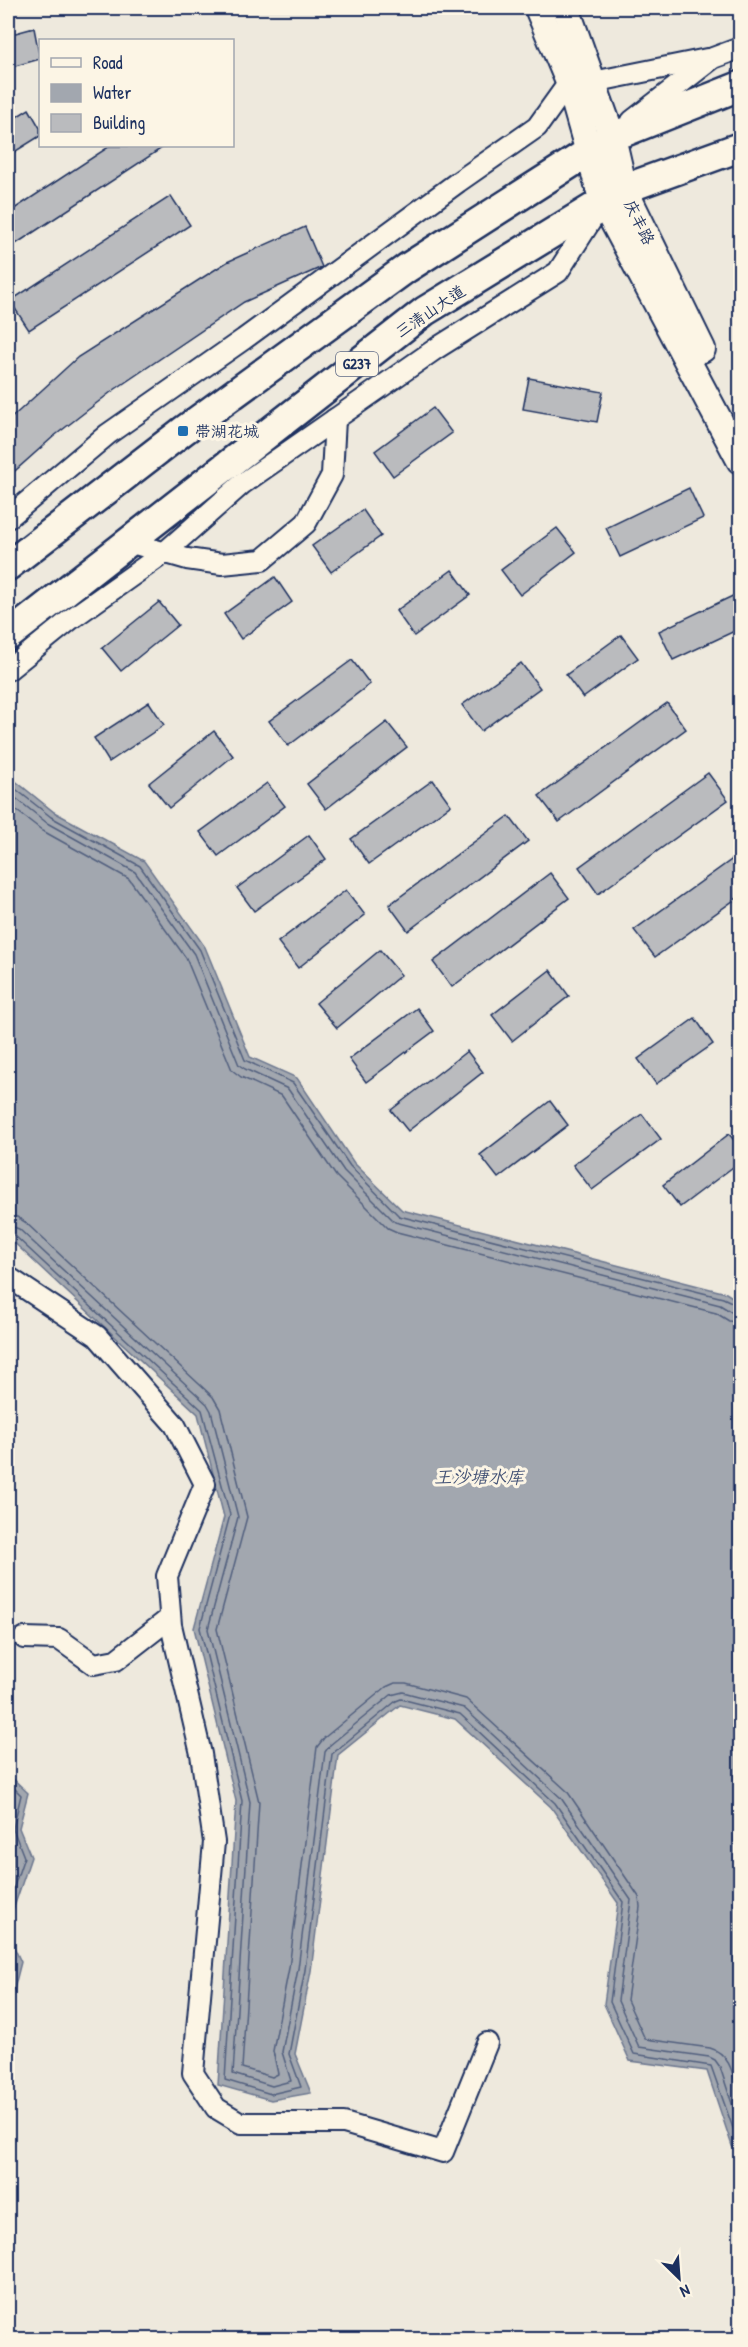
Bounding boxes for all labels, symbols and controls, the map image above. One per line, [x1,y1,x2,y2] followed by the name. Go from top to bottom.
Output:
[39,39,234,147] legend
[93,50,123,75] text: Road
[93,80,131,105] text: Water
[93,110,145,135] text: Building
[620,196,660,248] street label: 庆丰路
[391,280,469,342] street label: 三清山大道
[336,352,378,376] road number: G237
[195,420,259,442] place label: 带湖花城
[176,424,190,438] marker: 带湖花城
[434,1464,526,1489] water label: 王沙塘水库
[649,2248,709,2308] north arrow
[676,2280,694,2304] text: N

